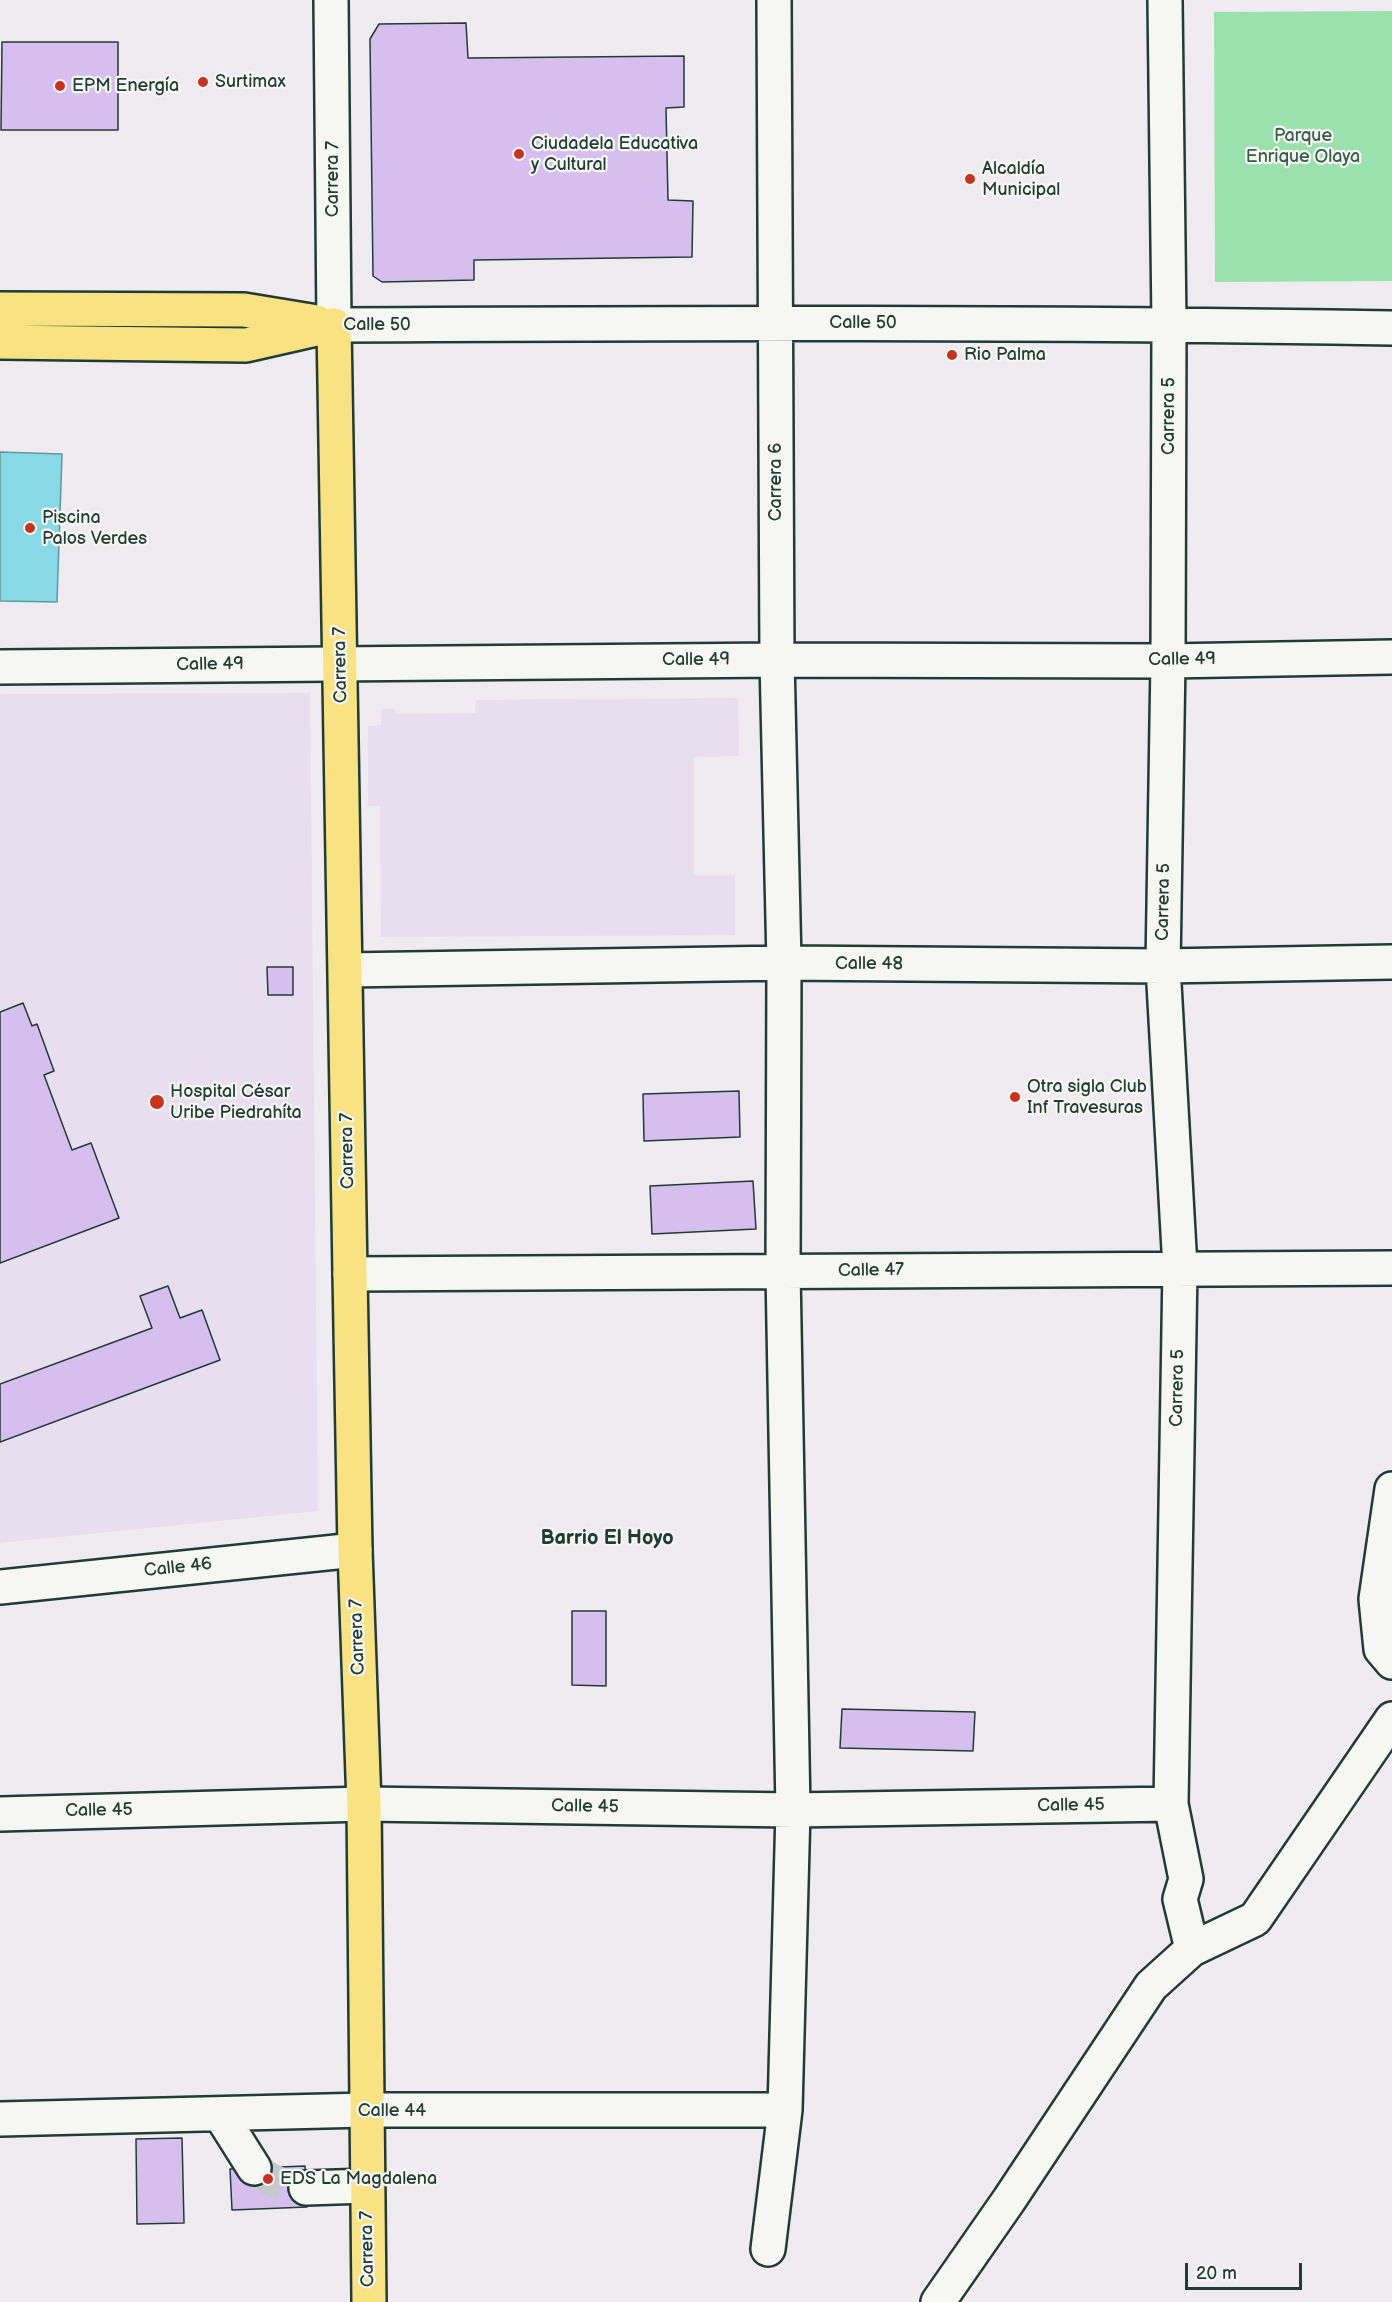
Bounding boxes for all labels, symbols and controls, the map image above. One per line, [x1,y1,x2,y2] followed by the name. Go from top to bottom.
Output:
[215,71,286,93] place label: Surtimax
[72,75,179,97] place label: EPM Energía
[196,75,210,89] marker: Surtimax
[53,79,67,93] marker: EPM Energía
[1246,125,1360,168] park label: Parque Enrique Olaya
[531,133,698,176] place label: Ciudadela Educativa y Cultural
[322,141,344,217] street label: Carrera 7
[512,147,526,161] marker: Ciudadela Educativa y Cultural
[982,158,1060,201] place label: Alcaldía Municipal
[963,172,977,186] marker: Alcaldía Municipal
[829,312,897,334] street label: Calle 50
[343,314,411,336] street label: Calle 50
[964,344,1046,366] place label: Rio Palma
[945,348,959,362] marker: Rio Palma
[1158,377,1180,455] street label: Carrera 5
[765,443,787,521] street label: Carrera 6
[42,507,147,550] place label: Piscina Palos Verdes
[23,521,37,535] marker: Piscina Palos Verdes
[330,627,352,703] street label: Carrera 7
[662,649,730,671] street label: Calle 49
[1148,649,1216,671] street label: Calle 49
[176,654,244,676] street label: Calle 49
[1153,863,1175,941] street label: Carrera 5
[835,953,903,975] street label: Calle 48
[1027,1076,1147,1118] place label: Otra sigla Club Inf Travesuras
[170,1081,302,1124] place label: Hospital César Uribe Piedrahíta
[1008,1090,1022,1104] marker: Otra sigla Club Inf Travesuras
[148,1093,166,1111] marker: Hospital César Uribe Piedrahíta
[337,1113,359,1189] street label: Carrera 7
[838,1260,904,1282] street label: Calle 47
[1167,1349,1189,1427] street label: Carrera 5
[540,1527,674,1551] district label: Barrio El Hoyo
[143,1554,213,1582] street label: Calle 46
[346,1598,370,1676] street label: Carrera 7
[1037,1795,1105,1817] street label: Calle 45
[551,1796,619,1818] street label: Calle 45
[65,1800,133,1822] street label: Calle 45
[358,2100,426,2122] street label: Calle 44
[280,2168,437,2190] place label: EDS La Magdalena
[261,2172,275,2186] marker: EDS La Magdalena
[357,2211,379,2287] street label: Carrera 7
[1188,2251,1305,2289] scale bar
[1196,2263,1237,2284] text: 20 m

